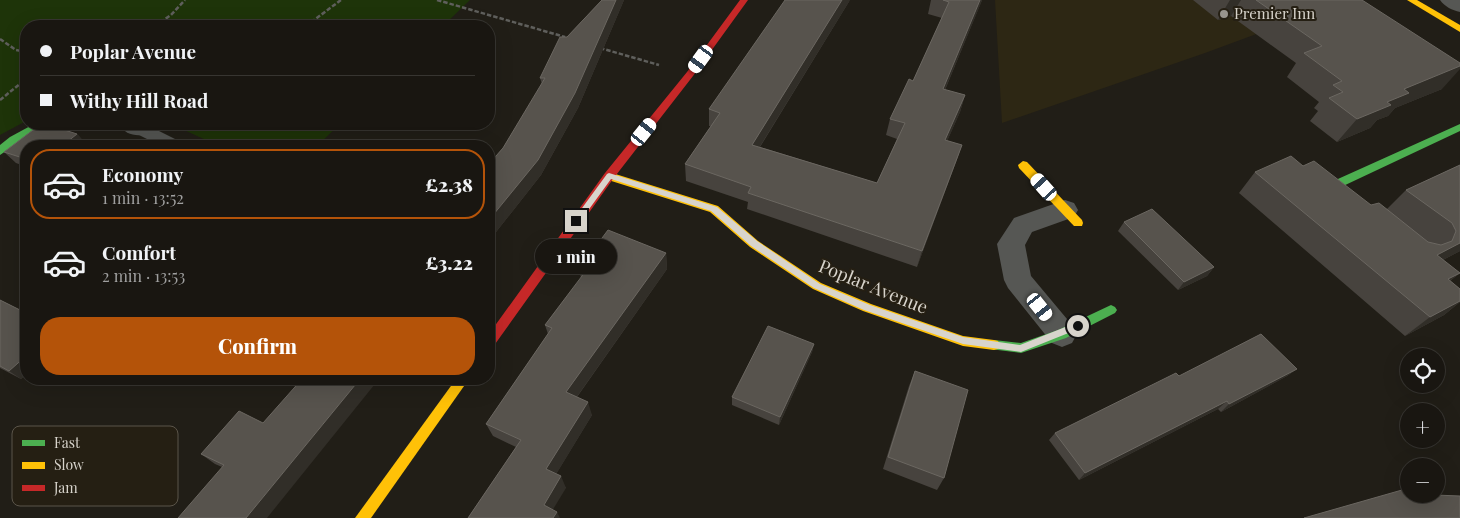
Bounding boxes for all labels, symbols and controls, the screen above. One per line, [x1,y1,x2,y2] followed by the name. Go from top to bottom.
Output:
[1234,3,1315,23] place label: Premier Inn
[1218,8,1230,20] marker: Premier Inn
[70,38,196,64] text: Poplar Avenue
[686,42,715,76] car
[70,87,208,113] text: Withy Hill Road
[628,116,659,148] car
[102,161,183,187] text: Economy
[42,162,87,207] icon: car
[425,171,473,197] text: £2.38
[1028,171,1059,203] car
[102,187,184,208] text: 1 min · 13:52
[565,210,587,232] route end
[535,238,617,274] callout: 1 min
[102,239,176,265] text: Comfort
[42,240,87,285] icon: car
[556,246,596,267] text: 1 min
[425,249,473,275] text: £3.22
[815,253,931,319] street label: Poplar Avenue
[102,265,185,286] text: 2 min · 13:53
[1024,291,1055,323] car
[1067,315,1089,337] route start
[40,317,475,375] button: Confirm
[1400,348,1445,503] map controls
[1400,348,1445,393] button: locate
[1400,403,1445,448] button: +
[12,426,178,506] legend
[54,433,81,452] text: Fast
[54,455,84,474] text: Slow
[1400,458,1445,503] button: −
[53,478,78,497] text: Jam

